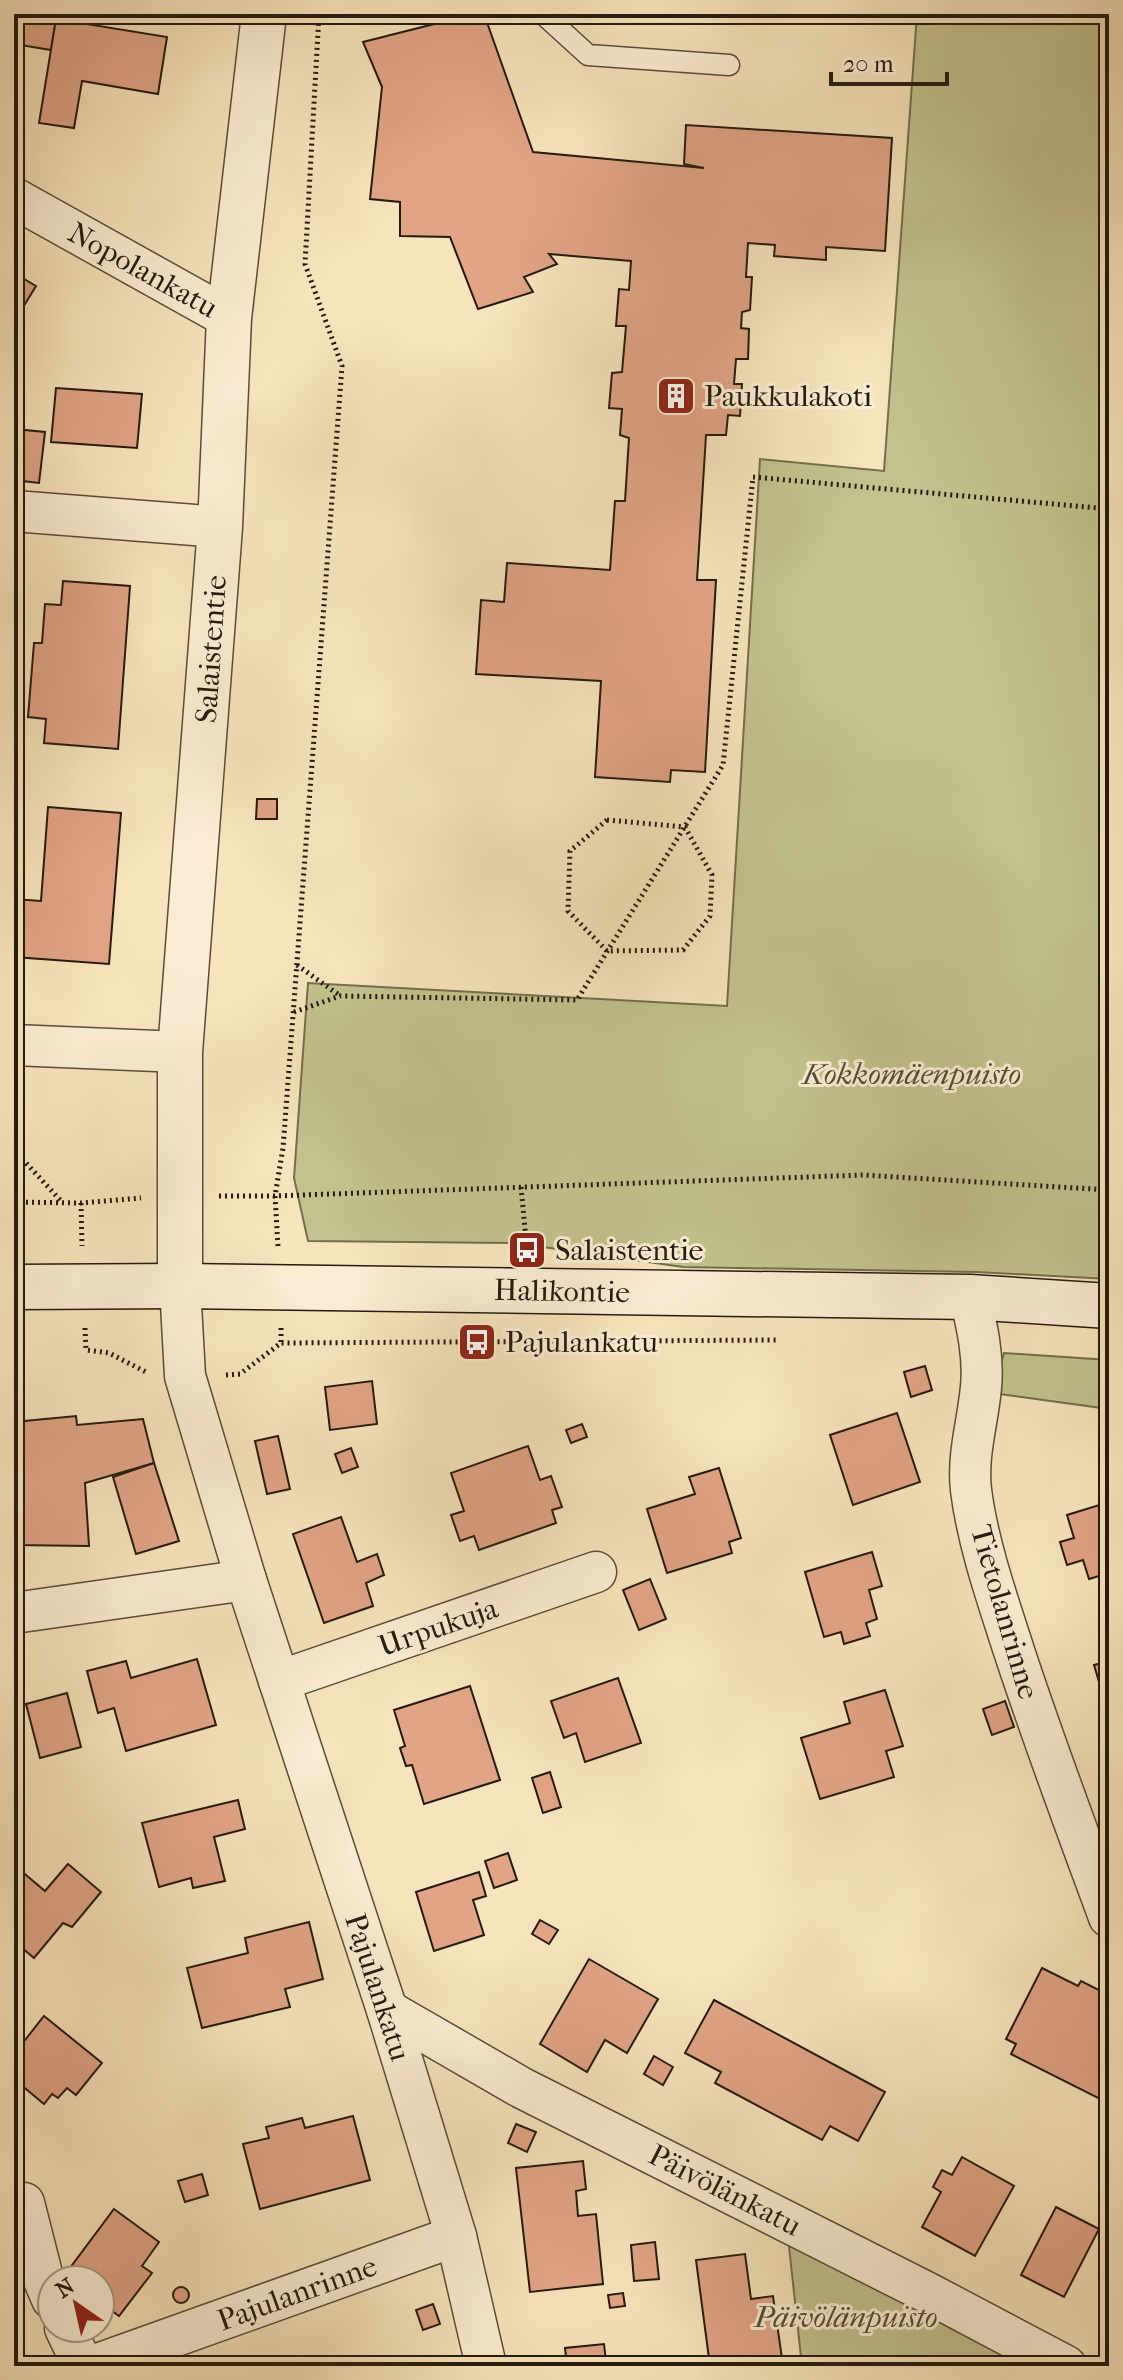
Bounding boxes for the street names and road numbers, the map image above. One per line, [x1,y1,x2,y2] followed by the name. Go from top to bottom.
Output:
[62,215,224,326] street label: Nopolankatu
[189,574,234,724] street label: Salaistentie
[494,1273,631,1310] street label: Halikontie
[963,1521,1046,1703] street label: Tietolanrinne
[374,1590,504,1664] street label: Urpukuja
[337,1909,418,2065] street label: Pajulankatu
[643,2137,807,2244] street label: Päivölänkatu
[213,2248,382,2338] street label: Pajulanrinne

